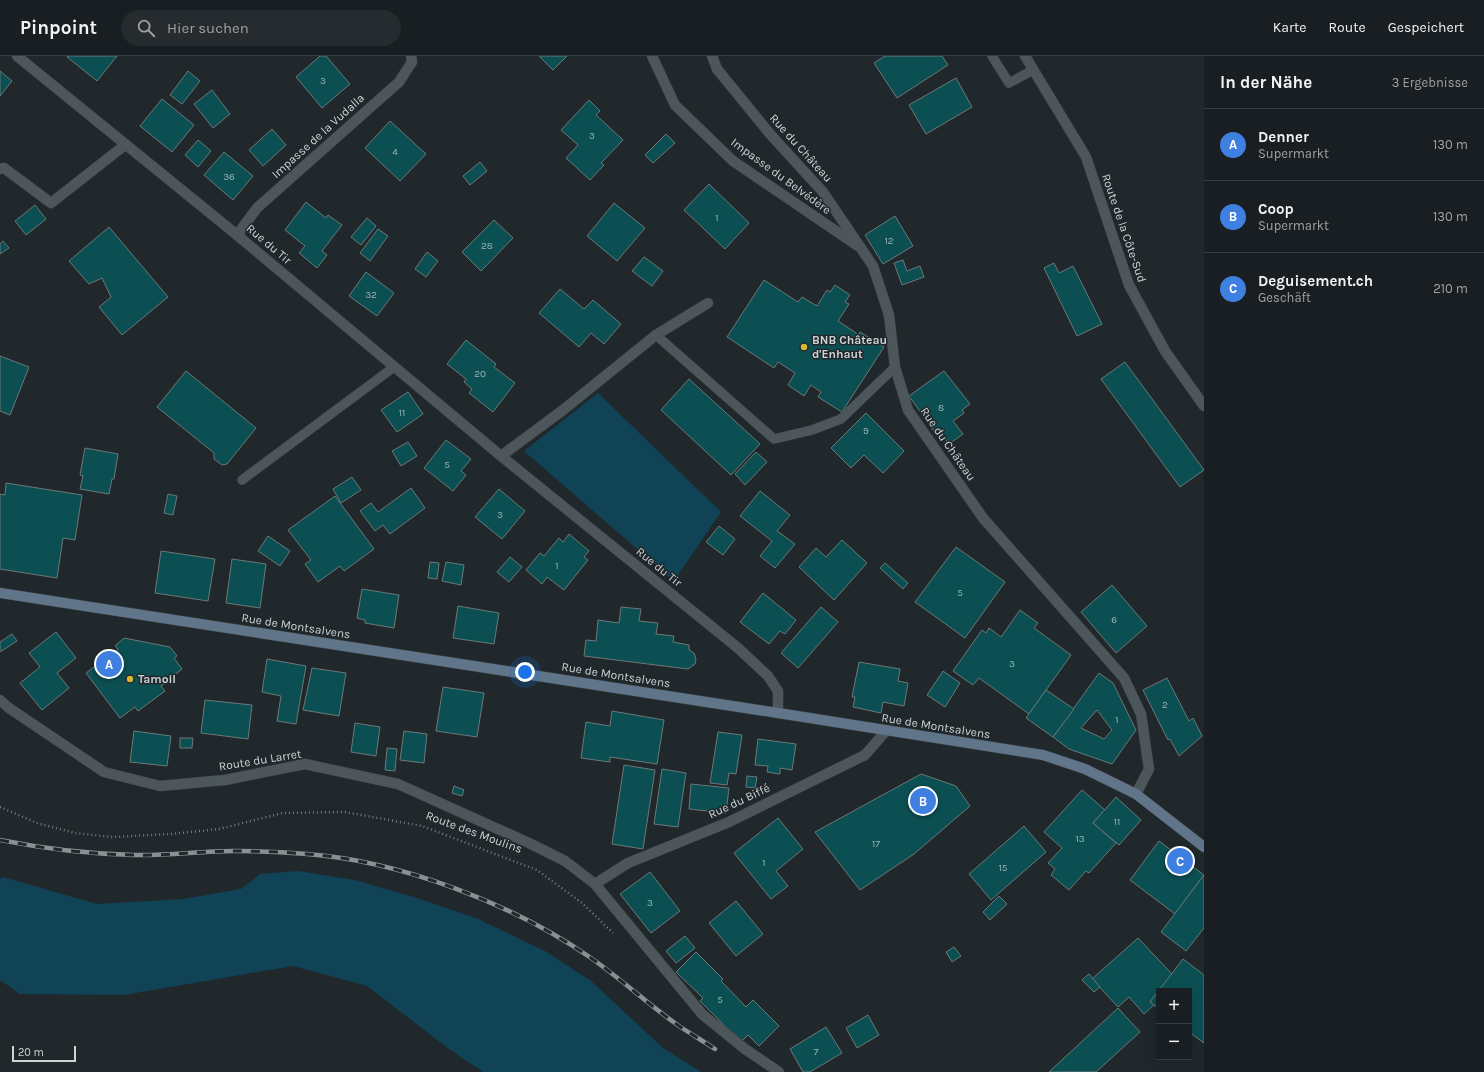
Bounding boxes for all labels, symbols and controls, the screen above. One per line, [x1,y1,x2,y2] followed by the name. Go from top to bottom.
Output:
[121,10,401,46] search box
[20,17,97,39] text: Pinpoint
[135,17,157,39] icon: search
[167,19,249,37] text: Hier suchen
[1273,19,1307,36] text: Karte
[1329,19,1366,36] text: Route
[1388,19,1464,36] text: Gespeichert
[1220,72,1312,92] text: In der Nähe
[320,75,326,87] house number: 3
[1392,75,1468,90] text: 3 Ergebnisse
[269,91,367,181] street label: Impasse de la Vudalla
[767,111,835,185] street label: Rue du Château
[1258,128,1309,146] text: Denner
[589,130,595,142] house number: 3
[728,135,834,217] street label: Impasse du Belvédère
[1229,137,1237,152] text: A
[1433,137,1468,152] text: 130 m
[392,146,398,158] house number: 4
[1258,146,1329,161] text: Supermarkt
[223,171,235,183] house number: 36
[1099,172,1149,284] street label: Route de la Côte-Sud
[1258,200,1294,218] text: Coop
[1229,209,1237,224] text: B
[1433,209,1468,224] text: 130 m
[715,212,719,224] house number: 1
[1258,218,1329,233] text: Supermarkt
[244,221,295,267] street label: Rue du Tir
[884,235,894,247] house number: 12
[481,240,493,252] house number: 28
[1258,272,1373,290] text: Deguisement.ch
[1229,281,1237,296] text: C
[1433,281,1468,296] text: 210 m
[365,289,377,301] house number: 32
[1258,290,1311,305] text: Geschäft
[812,333,887,361] place label: BNB Château d'Enhaut
[799,342,809,352] marker: BNB Château d'Enhaut
[474,368,486,380] house number: 20
[938,402,944,414] house number: 8
[917,405,979,483] street label: Rue du Château
[399,407,405,419] house number: 11
[863,425,869,437] house number: 9
[444,459,450,471] house number: 5
[497,509,503,521] house number: 3
[633,544,685,590] street label: Rue du Tir
[555,560,559,572] house number: 1
[957,587,963,599] house number: 5
[240,610,352,642] street label: Rue de Montsalvens
[1111,614,1117,626] house number: 6
[96,649,122,679] pin: A
[1009,658,1015,670] house number: 3
[560,659,672,691] street label: Rue de Montsalvens
[515,662,535,682] your location
[138,672,176,686] place label: Tamoil
[125,674,135,684] marker: Tamoil
[1162,699,1168,711] house number: 2
[880,710,992,742] street label: Rue de Montsalvens
[1115,714,1119,726] house number: 1
[218,746,303,773] street label: Route du Larret
[706,781,772,821] street label: Rue du Biffé
[910,786,936,816] pin: B
[424,808,524,856] street label: Route des Moulins
[1114,816,1120,828] house number: 11
[1075,833,1085,845] house number: 13
[872,838,880,850] house number: 17
[1167,846,1193,876] pin: C
[762,857,766,869] house number: 1
[999,862,1008,874] house number: 15
[647,897,653,909] house number: 3
[1156,988,1192,1060] map controls
[1156,988,1192,1024] button: +
[717,994,723,1006] house number: 5
[1156,1024,1192,1060] button: −
[12,1044,76,1063] scale bar
[18,1046,44,1059] text: 20 m
[814,1046,819,1058] house number: 7

